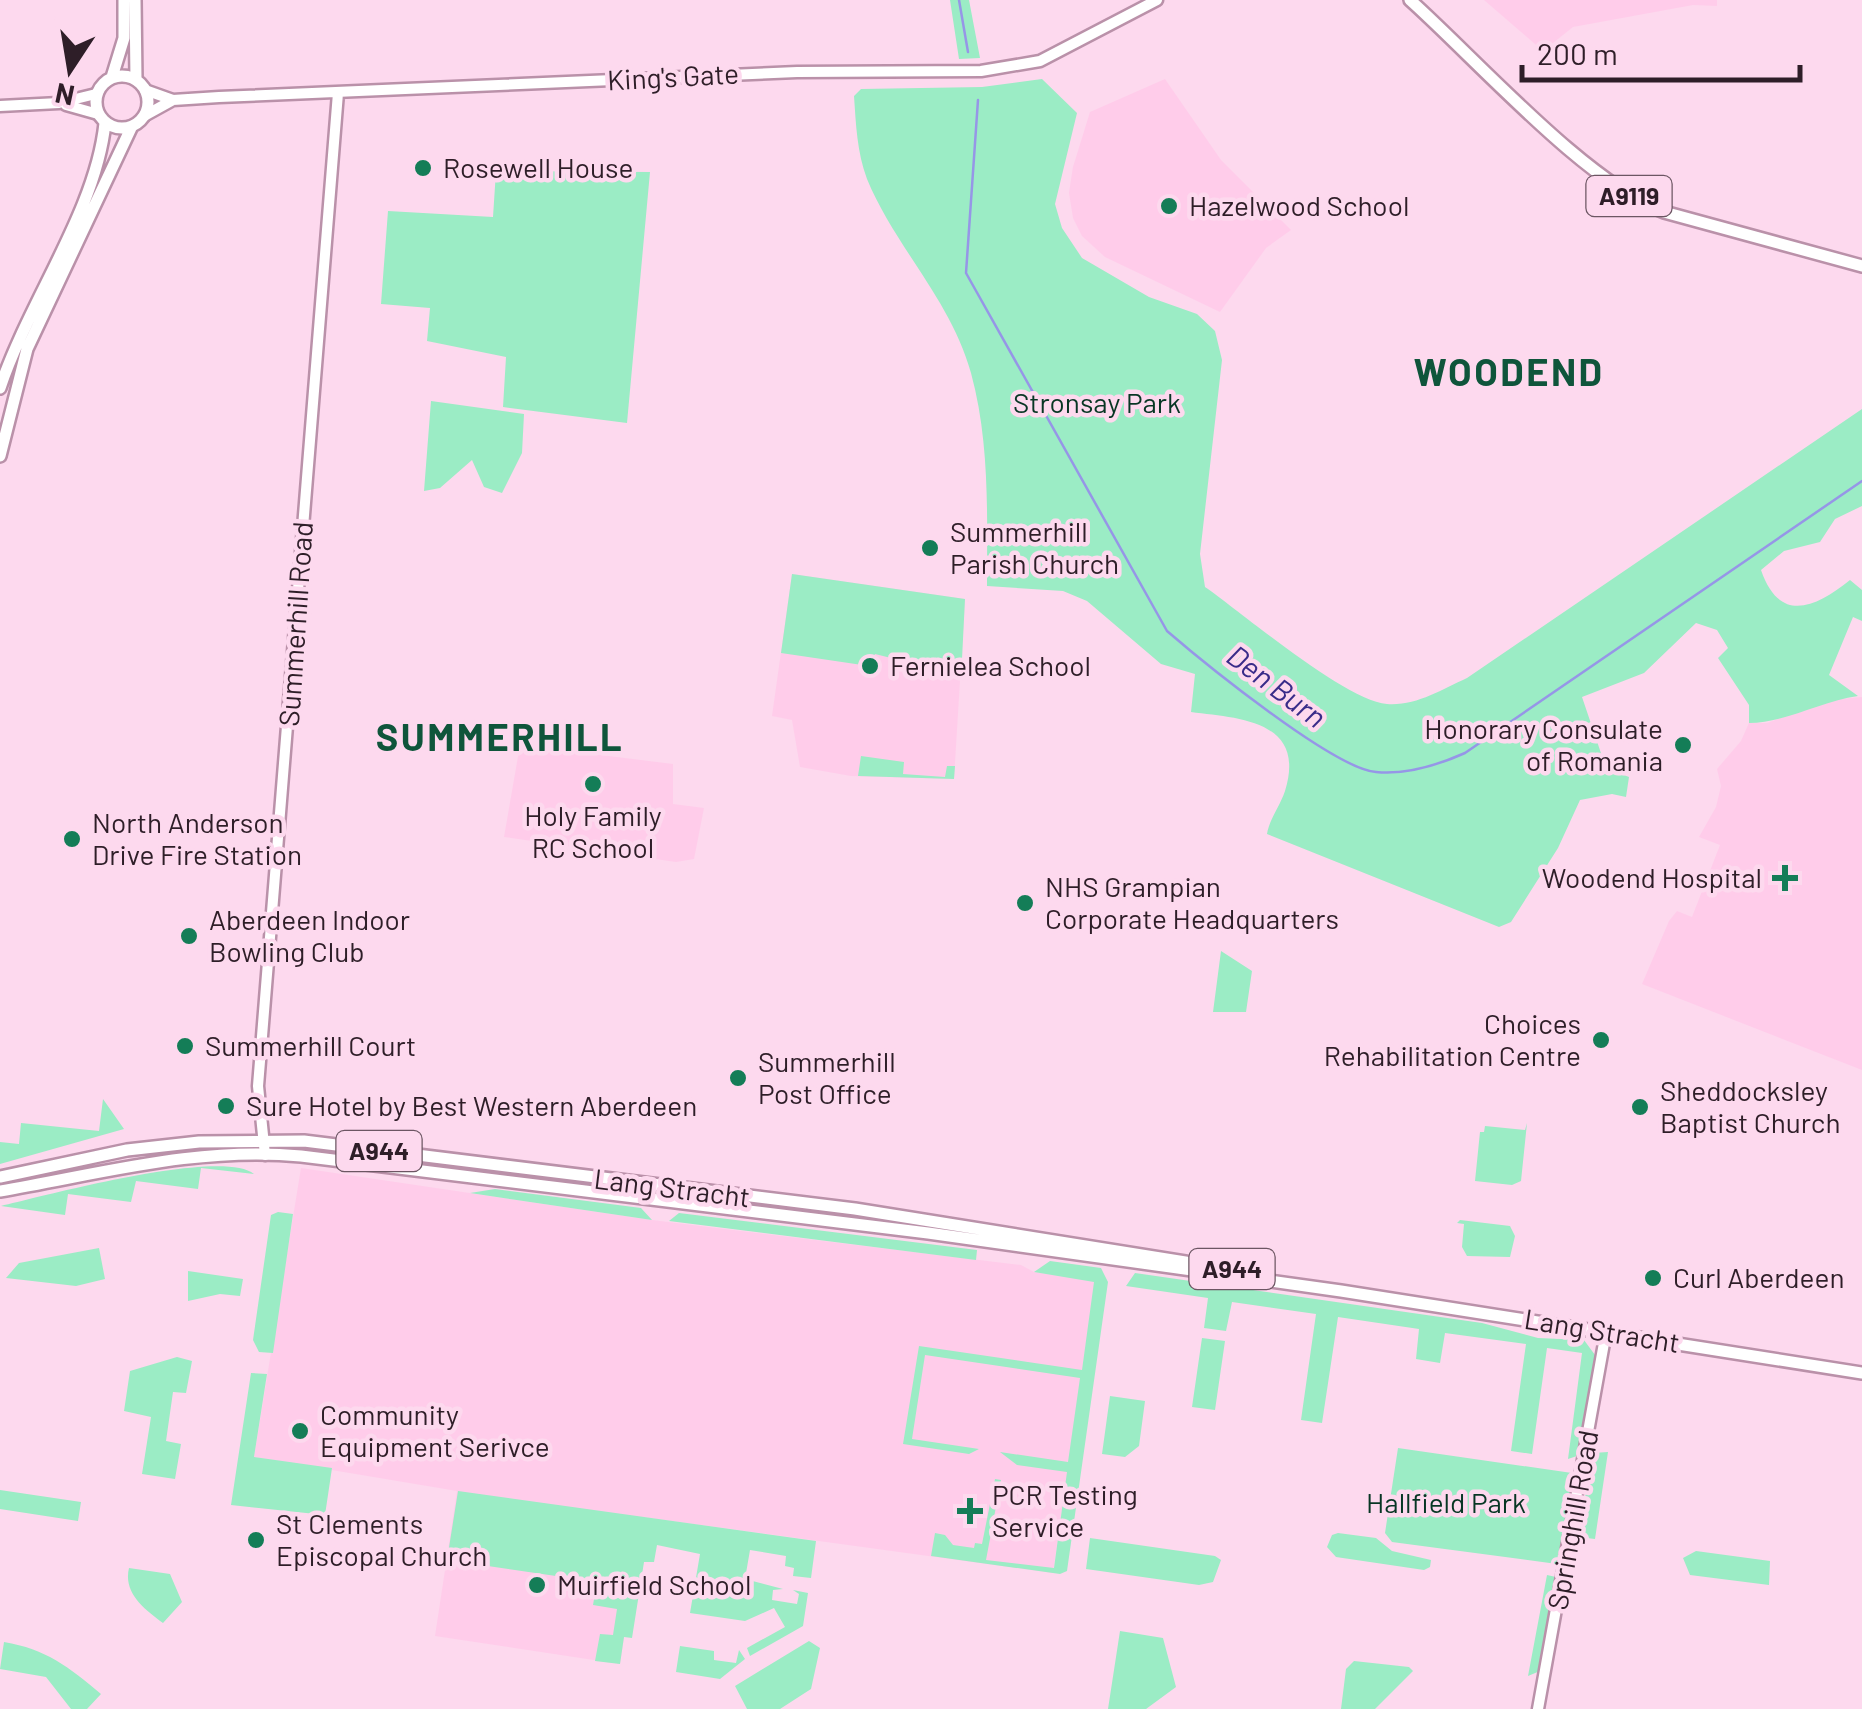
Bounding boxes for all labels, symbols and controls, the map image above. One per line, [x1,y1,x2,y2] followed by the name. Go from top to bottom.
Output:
[20,20,120,120] north arrow
[1522,20,1800,82] scale bar
[1537,35,1618,71] text: 200 m
[606,56,740,96] street label: King's Gate
[52,77,77,114] text: N
[443,150,633,184] place label: Rosewell House
[412,157,434,179] marker: Rosewell House
[1586,176,1672,216] road number: A9119
[1189,188,1409,222] place label: Hazelwood School
[1158,195,1180,217] marker: Hazelwood School
[1414,348,1604,394] district label: WOODEND
[1013,385,1181,419] park label: Stronsay Park
[950,514,1119,580] place label: Summerhill Parish Church
[271,520,319,727] street label: Summerhill Road
[919,537,941,559] marker: Summerhill Parish Church
[1221,637,1334,734] water label: Den Burn
[890,648,1091,682] place label: Fernielea School
[859,655,881,677] marker: Fernielea School
[1424,711,1663,777] place label: Honorary Consulate of Romania
[376,713,624,759] district label: SUMMERHILL
[1672,734,1694,756] marker: Honorary Consulate of Romania
[582,773,604,795] marker: Holy Family RC School
[524,798,662,864] place label: Holy Family RC School
[92,805,302,871] place label: North Anderson Drive Fire Station
[61,828,83,850] marker: North Anderson Drive Fire Station
[1542,860,1762,894] place label: Woodend Hospital
[1772,865,1798,891] marker: Woodend Hospital
[1045,869,1339,935] place label: NHS Grampian Corporate Headquarters
[1014,892,1036,914] marker: NHS Grampian Corporate Headquarters
[209,902,410,968] place label: Aberdeen Indoor Bowling Club
[178,925,200,947] marker: Aberdeen Indoor Bowling Club
[1324,1006,1581,1072] place label: Choices Rehabilitation Centre
[205,1028,416,1062] place label: Summerhill Court
[1590,1029,1612,1051] marker: Choices Rehabilitation Centre
[174,1035,196,1057] marker: Summerhill Court
[758,1044,896,1110] place label: Summerhill Post Office
[727,1067,749,1089] marker: Summerhill Post Office
[1660,1073,1841,1139] place label: Sheddocksley Baptist Church
[246,1088,697,1122] place label: Sure Hotel by Best Western Aberdeen
[215,1095,237,1117] marker: Sure Hotel by Best Western Aberdeen
[1629,1096,1651,1118] marker: Sheddocksley Baptist Church
[336,1131,422,1171] road number: A944
[592,1161,752,1213] street label: Lang Stracht
[1190,1249,1274,1289] road number: A944
[1673,1260,1845,1294] place label: Curl Aberdeen
[1642,1267,1664,1289] marker: Curl Aberdeen
[1522,1301,1682,1359] street label: Lang Stracht
[320,1397,550,1463] place label: Community Equipment Serivce
[289,1420,311,1442] marker: Community Equipment Serivce
[1539,1427,1605,1612] street label: Springhill Road
[992,1477,1138,1543] place label: PCR Testing Service
[1366,1485,1526,1519] park label: Hallfield Park
[957,1498,983,1524] marker: PCR Testing Service
[276,1506,487,1572] place label: St Clements Episcopal Church
[245,1529,267,1551] marker: St Clements Episcopal Church
[557,1567,752,1601] place label: Muirfield School
[526,1574,548,1596] marker: Muirfield School

